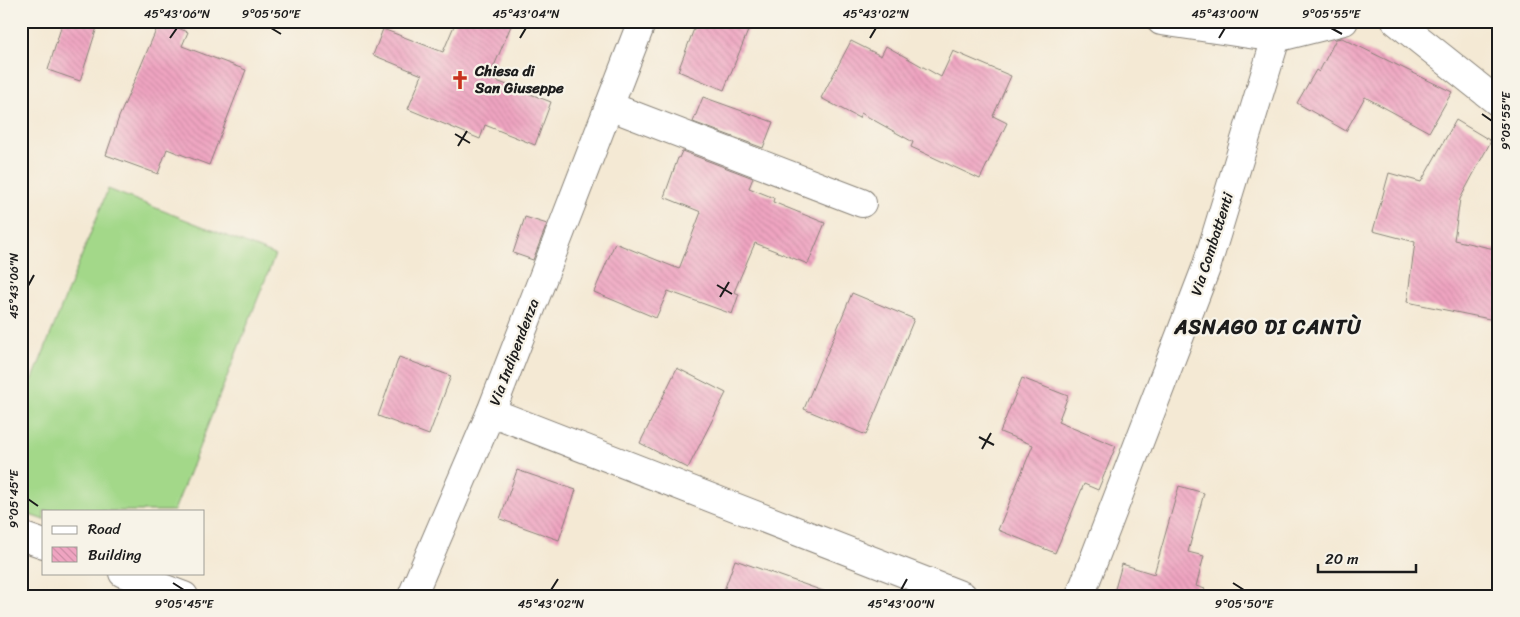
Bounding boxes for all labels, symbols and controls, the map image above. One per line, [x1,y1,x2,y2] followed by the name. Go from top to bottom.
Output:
[144,3,211,25] text: 45°43'06"N
[242,3,302,25] text: 9°05'50"E
[493,3,560,25] text: 45°43'04"N
[843,3,910,25] text: 45°43'02"N
[1192,3,1259,25] text: 45°43'00"N
[1302,3,1361,25] text: 9°05'55"E
[474,58,564,101] place label: Chiesa di San Giuseppe
[449,69,471,91] church icon: Chiesa di San Giuseppe
[1495,91,1517,150] text: 9°05'55"E
[1183,188,1241,299] street label: Via Combattenti
[3,252,25,319] text: 45°43'06"N
[482,294,546,409] street label: Via Indipendenza
[1173,310,1362,345] district label: ASNAGO DI CANTÙ
[3,468,25,528] text: 9°05'45"E
[42,510,205,574] legend
[88,516,121,542] text: Road
[88,542,142,568] text: Building
[1318,542,1415,574] scale bar
[1325,546,1359,572] text: 20 m
[155,593,215,615] text: 9°05'45"E
[518,593,585,615] text: 45°43'02"N
[868,593,935,615] text: 45°43'00"N
[1215,593,1275,615] text: 9°05'50"E

